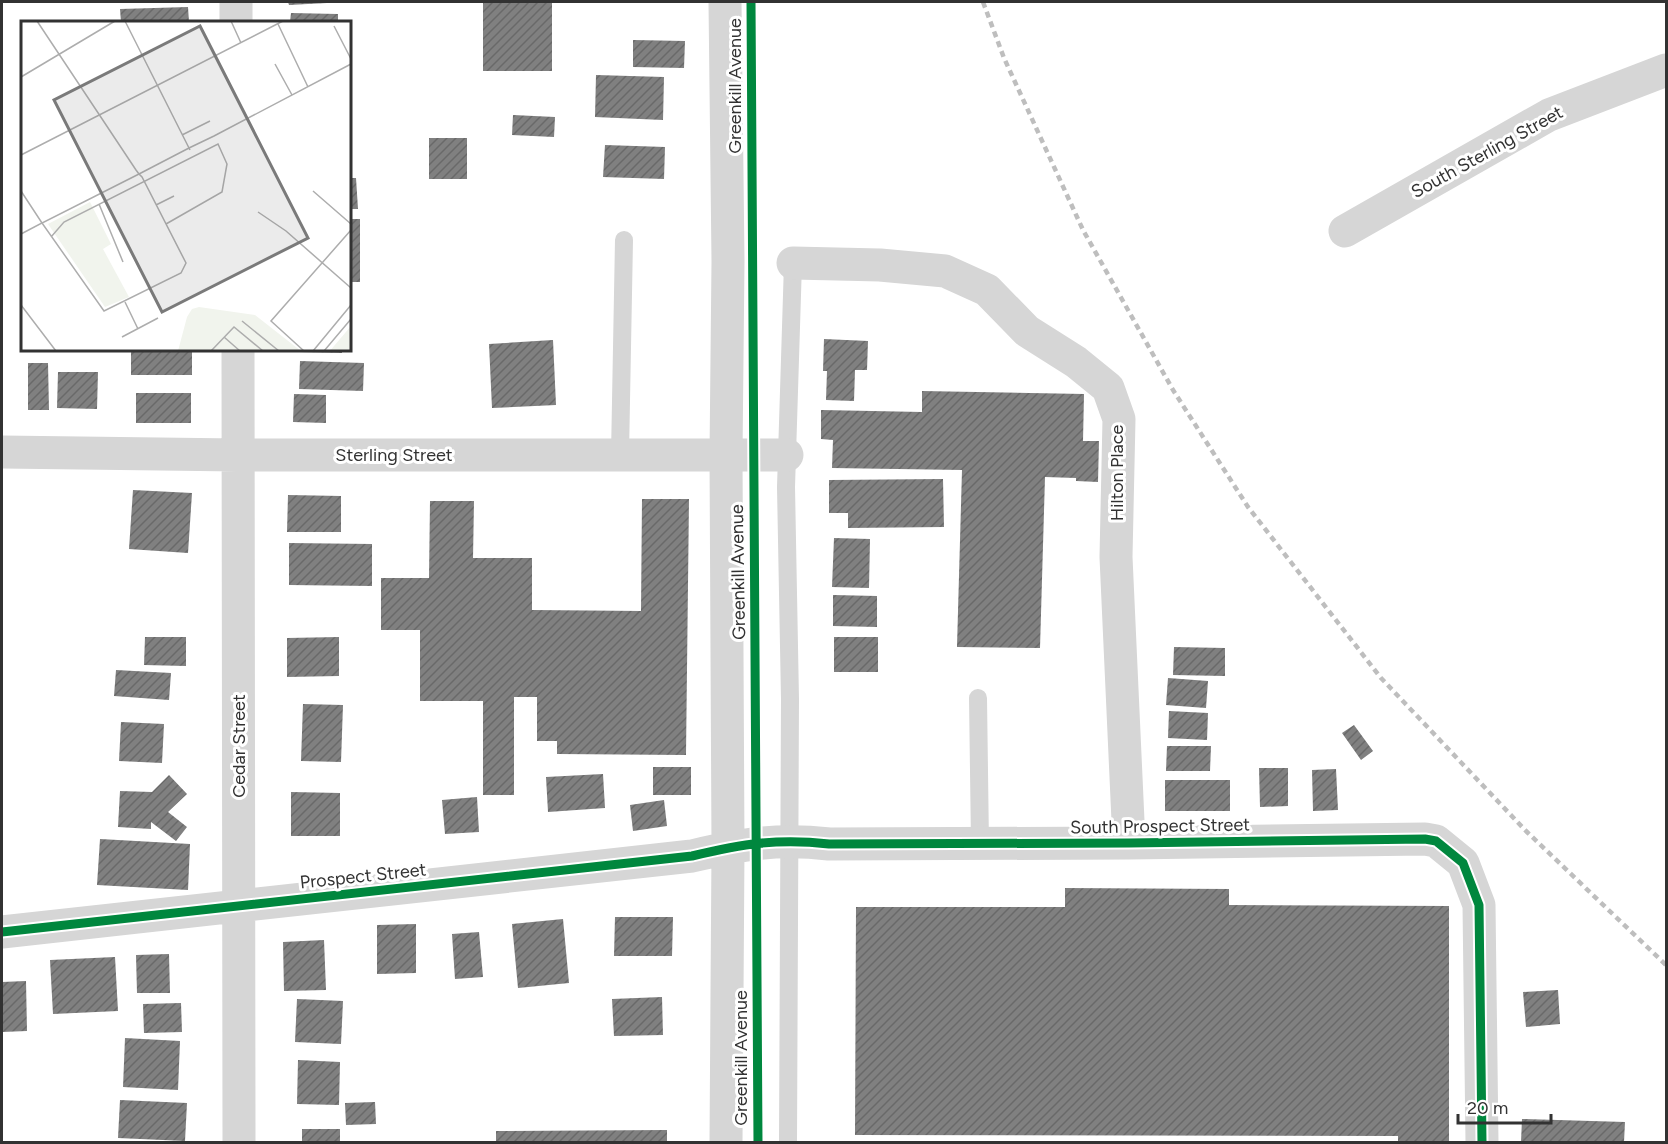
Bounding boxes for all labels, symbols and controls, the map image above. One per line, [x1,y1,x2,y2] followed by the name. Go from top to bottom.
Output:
[724,18,746,154] street label: Greenkill Avenue
[21,21,351,351] inset map
[1407,101,1567,203] street label: South Sterling Street
[1106,425,1128,521] street label: Hilton Place
[335,444,453,466] street label: Sterling Street
[726,504,750,640] street label: Greenkill Avenue
[228,694,250,798] street label: Cedar Street
[1070,813,1250,839] street label: South Prospect Street
[299,858,428,894] street label: Prospect Street
[730,990,752,1126] street label: Greenkill Avenue
[1458,1087,1551,1125] scale bar
[1467,1097,1508,1119] text: 20 m

